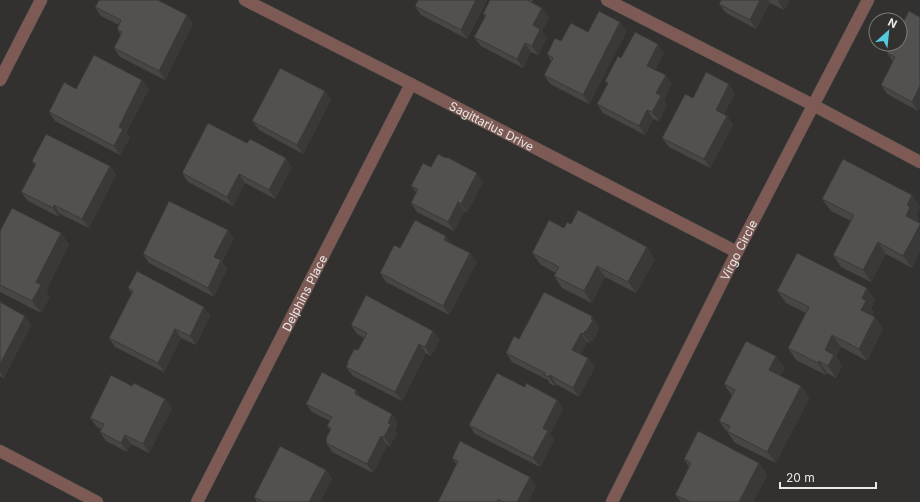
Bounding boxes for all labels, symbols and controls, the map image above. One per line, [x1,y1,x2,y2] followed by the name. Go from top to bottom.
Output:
[868,12,908,52] north arrow
[886,15,899,31] text: N
[447,98,537,154] street label: Sagittarius Drive
[717,217,760,283] street label: Virgo Circle
[278,252,330,334] street label: Delphins Place
[780,464,876,490] scale bar
[786,470,815,485] text: 20 m

